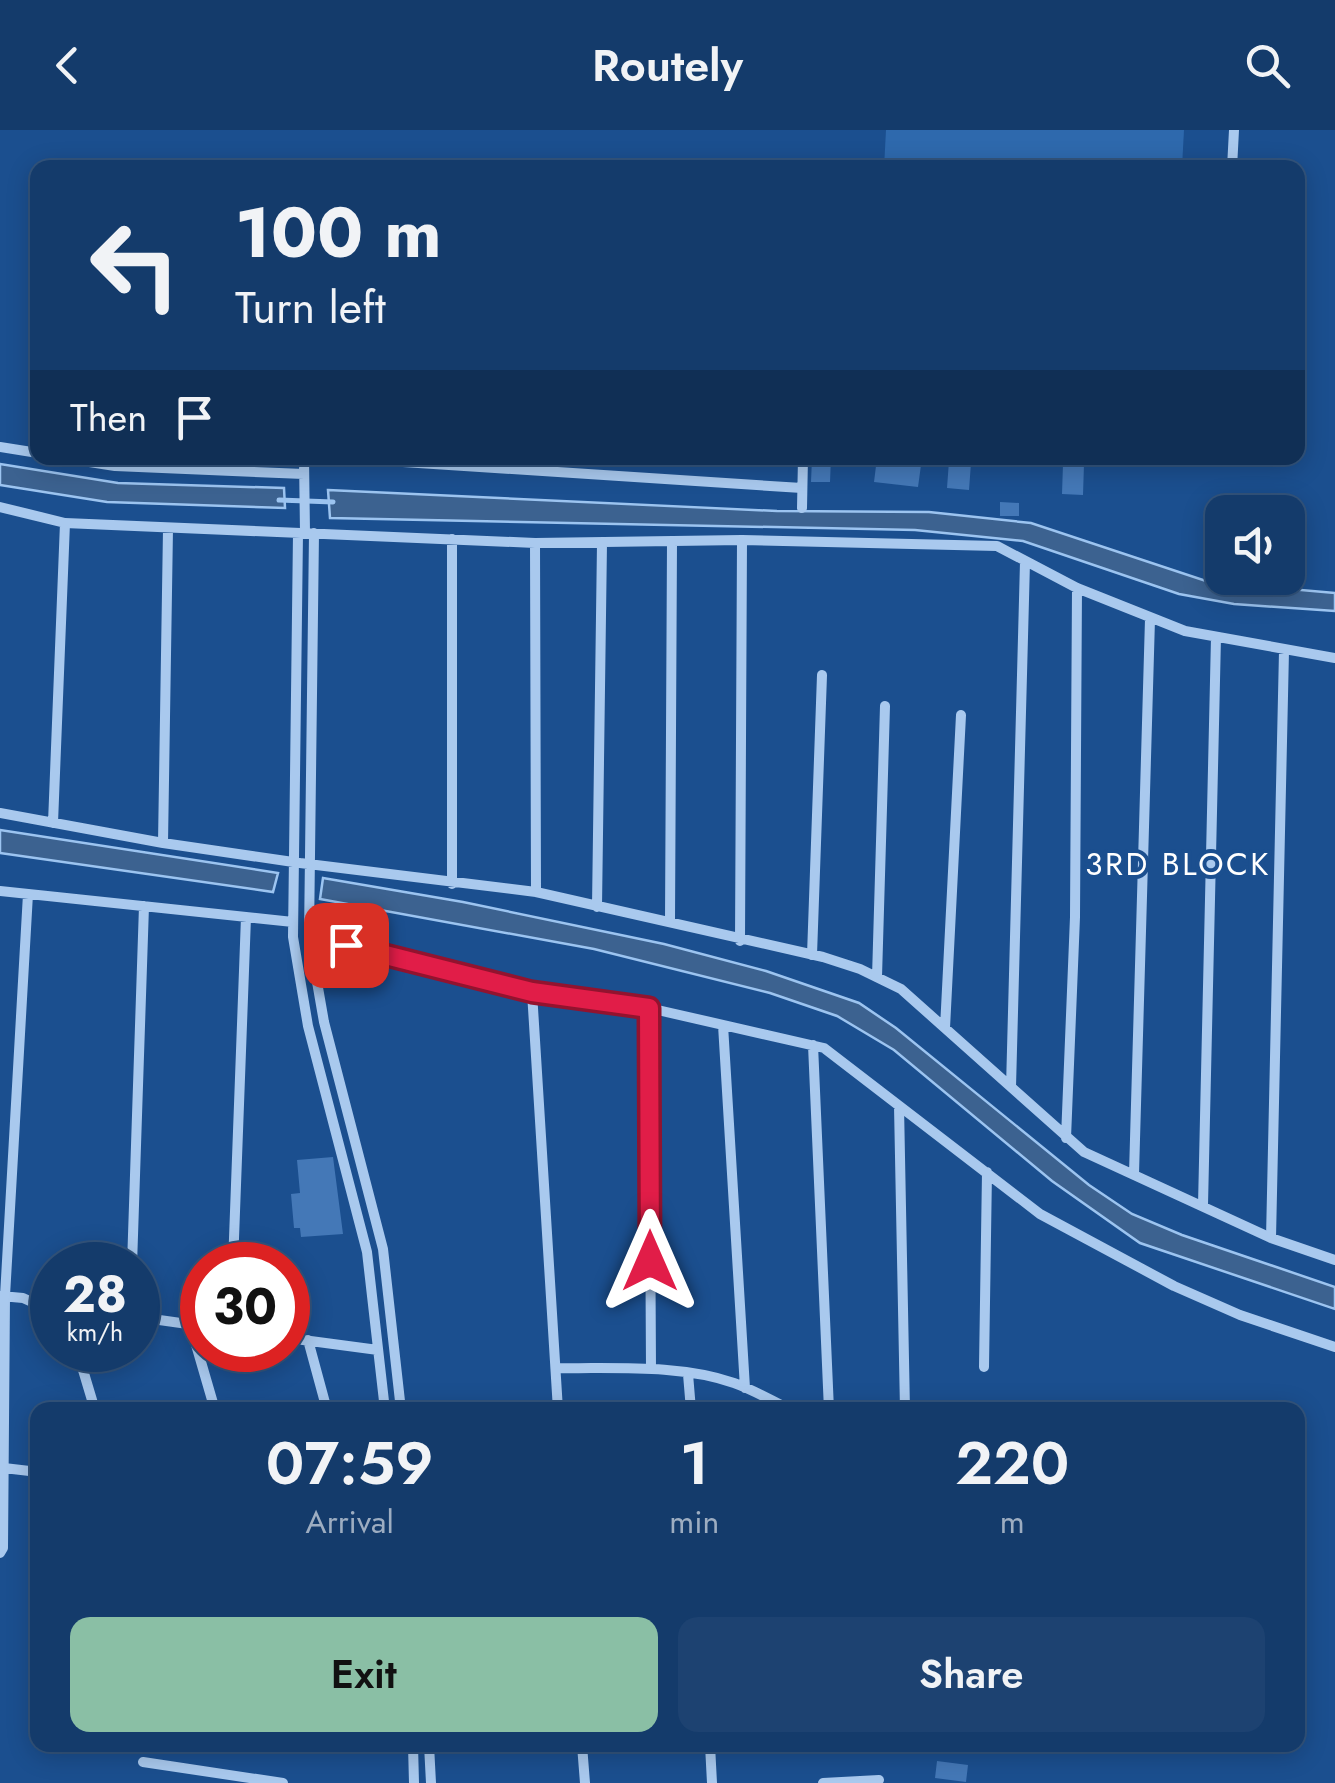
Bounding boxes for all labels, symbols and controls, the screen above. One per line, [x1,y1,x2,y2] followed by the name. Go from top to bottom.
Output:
[592,33,743,98] text: Routely
[40,38,95,93] icon: back
[1240,38,1295,93] icon: search
[235,182,442,283] text: 100 m
[70,200,200,330] icon: left
[235,275,386,340] text: Turn left
[70,390,147,445] text: Then
[167,390,222,445] icon: arrive
[1205,495,1305,595] map controls
[1205,495,1305,595] button: sound
[1085,841,1271,887] district label: 3RD BLOCK
[304,903,389,988] pin
[319,918,374,973] icon: arrive
[598,1209,702,1313] position arrow
[180,1242,310,1372] speed limit sign: 30
[63,1258,127,1331] text: 28
[67,1314,123,1350] text: km/h
[266,1420,434,1507] text: 07:59
[680,1420,709,1507] text: 1
[955,1420,1069,1507] text: 220
[306,1499,394,1545] text: Arrival
[669,1499,719,1545] text: min
[1000,1499,1025,1545] text: m
[70,1617,658,1732] button: Exit
[678,1617,1265,1732] button: Share

